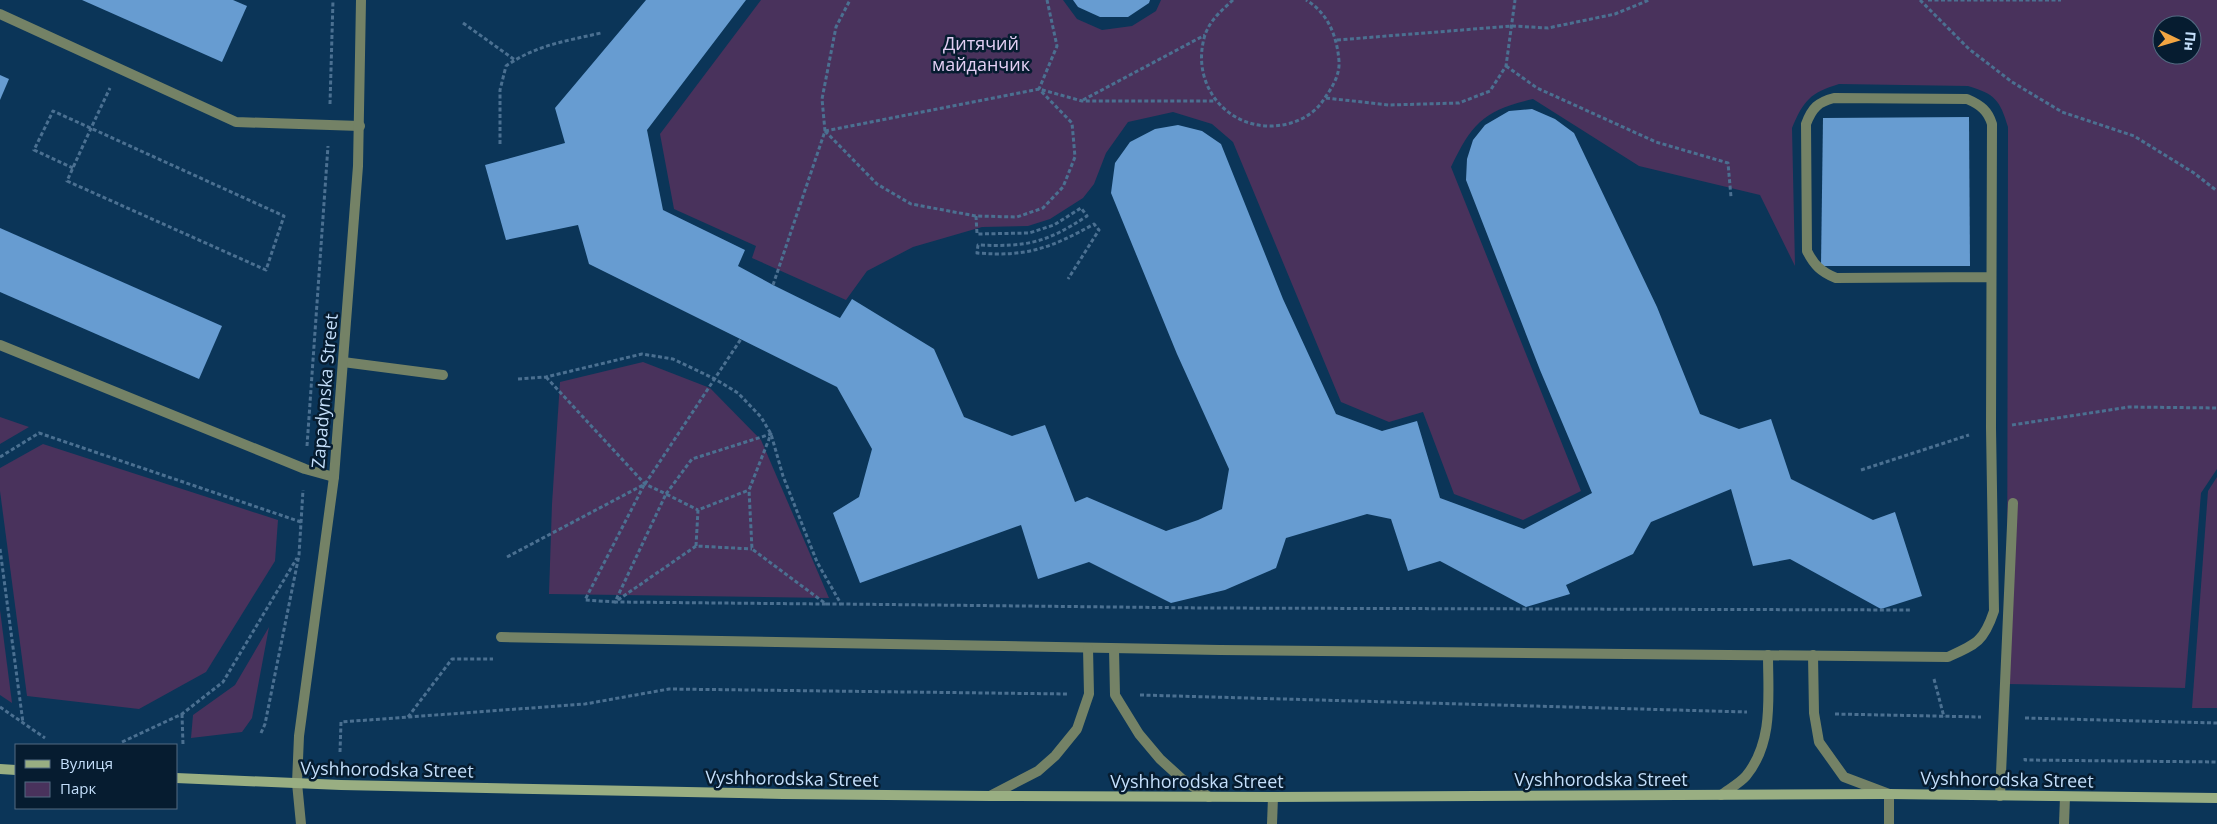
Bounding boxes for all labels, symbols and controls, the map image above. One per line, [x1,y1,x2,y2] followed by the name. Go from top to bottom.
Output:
[2152,15,2202,65] north arrow
[932,31,1031,76] park label: Дитячий майданчик
[2180,31,2201,52] text: Пн
[305,313,343,469] street label: Zapadynska Street
[15,744,178,809] legend
[60,753,113,773] text: Вулиця
[300,755,474,783] street label: Vyshhorodska Street
[705,764,879,792] street label: Vyshhorodska Street
[1920,765,2094,793] street label: Vyshhorodska Street
[1514,767,1688,791] street label: Vyshhorodska Street
[1110,769,1284,793] street label: Vyshhorodska Street
[60,778,96,798] text: Парк

